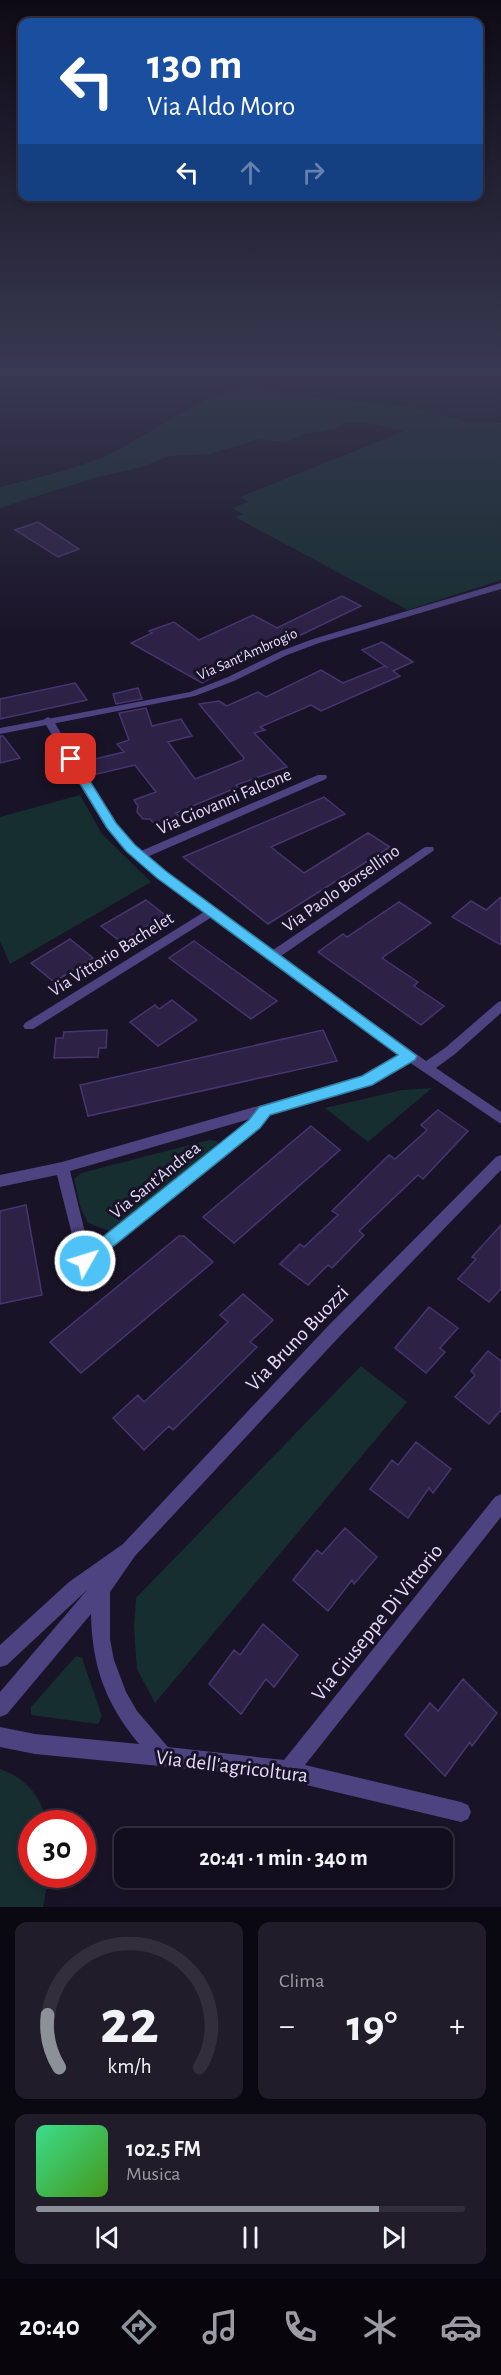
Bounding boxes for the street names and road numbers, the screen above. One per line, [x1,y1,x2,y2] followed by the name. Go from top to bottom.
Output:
[195,626,300,683] street label: Via Sant'Ambrogio
[155,766,294,838] street label: Via Giovanni Falcone
[280,842,404,936] street label: Via Paolo Borsellino
[46,909,177,1000] street label: Via Vittorio Bachelet
[107,1139,204,1223] street label: Via Sant'Andrea
[242,1282,353,1395] street label: Via Bruno Buozzi
[308,1540,447,1705] street label: Via Giuseppe Di Vittorio
[155,1747,310,1786] street label: Via dell'agricoltura

